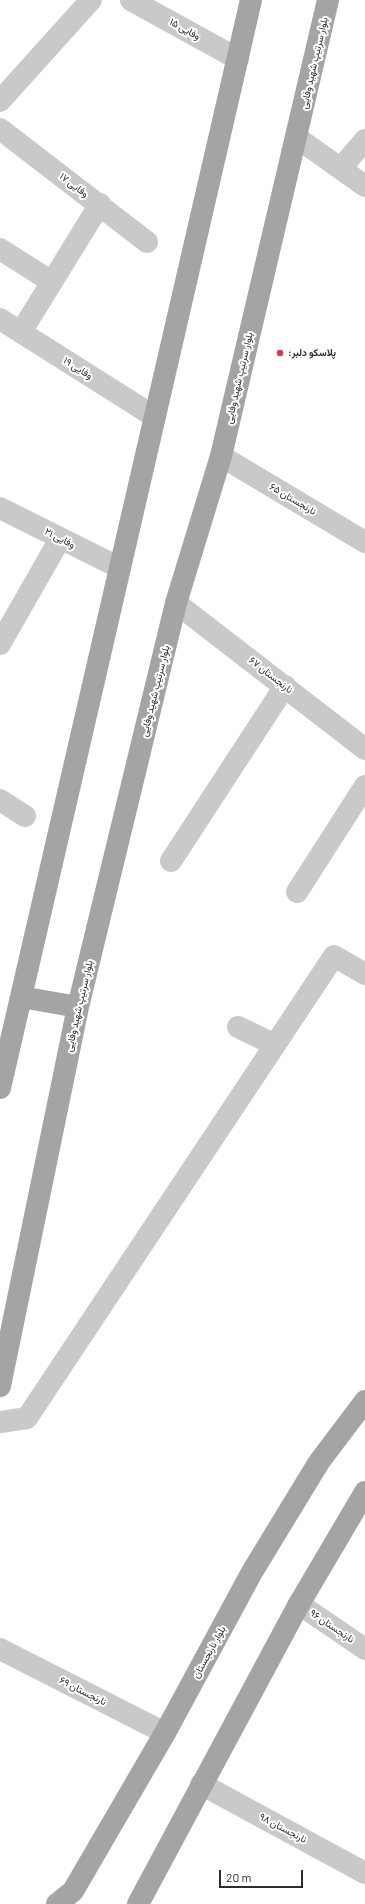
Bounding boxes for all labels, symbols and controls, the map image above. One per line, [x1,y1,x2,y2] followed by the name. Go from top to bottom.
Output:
[167,16,203,42] street label: وفایی ۱۵
[298,16,330,110] street label: بلوار سرتیپ شهید وفایی
[57,170,91,200] street label: وفایی ۱۷
[223,331,255,425] street label: بلوار سرتیپ شهید وفایی
[288,347,336,359] place label: :پلاسکو دلبر
[275,348,285,358] marker: :پلاسکو دلبر
[61,354,95,382] street label: وفایی ۱۹
[267,480,319,518] street label: نارنجستان ۶۵
[43,525,77,551] street label: وفایی ۲۱
[138,644,172,738] street label: بلوار سرتیپ شهید وفایی
[247,654,295,696] street label: نارنجستان ۶۷
[63,959,95,1053] street label: بلوار سرتیپ شهید وفایی
[307,1607,357,1645] street label: نارنجستان ۹۶
[190,1624,228,1680] street label: بلوار نارنجستان
[57,1674,109,1708] street label: نارنجستان ۶۹
[257,1810,309,1846] street label: نارنجستان ۹۸
[221,1862,305,1888] scale bar
[226,1870,252,1884] text: 20 m

